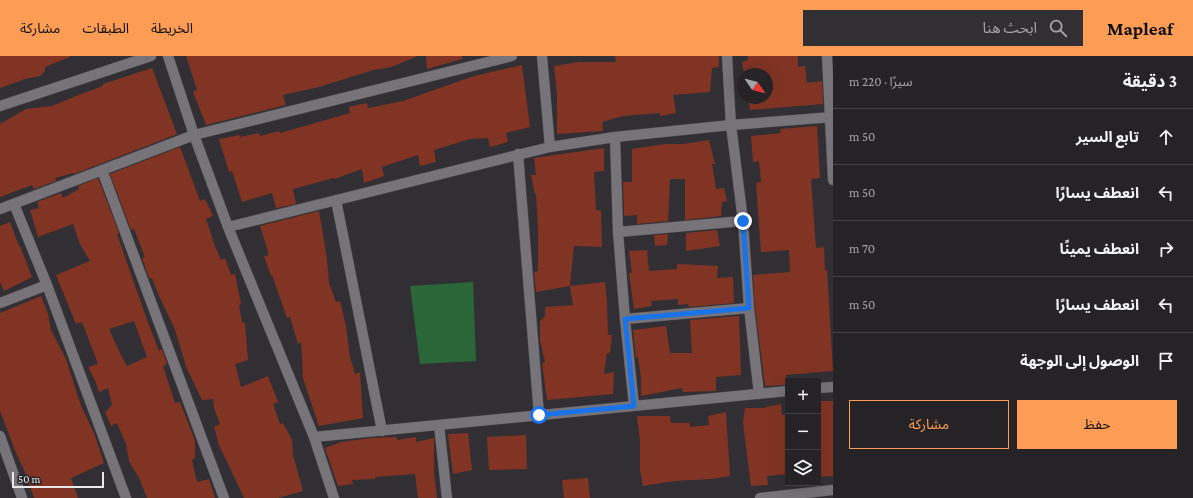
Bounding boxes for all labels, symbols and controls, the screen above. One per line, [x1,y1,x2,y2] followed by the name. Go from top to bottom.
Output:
[803,10,1083,46] search box
[1047,17,1069,39] icon: search
[1107,18,1173,39] text: Mapleaf
[20,20,60,36] text: مشاركة
[82,20,129,36] text: الطبقات
[151,20,193,36] text: الخريطة
[983,20,1037,36] text: ابحث هنا
[737,68,773,104] north arrow
[1123,72,1177,91] text: 3 دقيقة
[849,74,913,89] text: سيرًا · 220 m
[1155,126,1177,148] icon: ahead
[849,129,875,144] text: 50 m
[1076,129,1139,145] text: تابع السير
[1155,182,1177,204] icon: left
[849,185,875,200] text: 50 m
[1056,185,1139,201] text: انعطف يسارًا
[734,212,752,230] route end
[1155,238,1177,260] icon: right
[849,241,875,256] text: 70 m
[1059,241,1139,257] text: انعطف يمينًا
[1155,294,1177,316] icon: left
[849,297,875,312] text: 50 m
[1056,297,1139,313] text: انعطف يسارًا
[1155,350,1177,372] icon: arrive
[1020,353,1139,369] text: الوصول إلى الوجهة
[785,378,821,486] map controls
[785,378,821,414] button: +
[849,400,1009,449] button: مشاركة
[1017,400,1177,449] button: حفظ
[530,406,548,424] route start
[785,414,821,450] button: −
[785,450,821,486] button: layers
[12,470,104,489] scale bar
[18,473,40,485] text: 50 m

